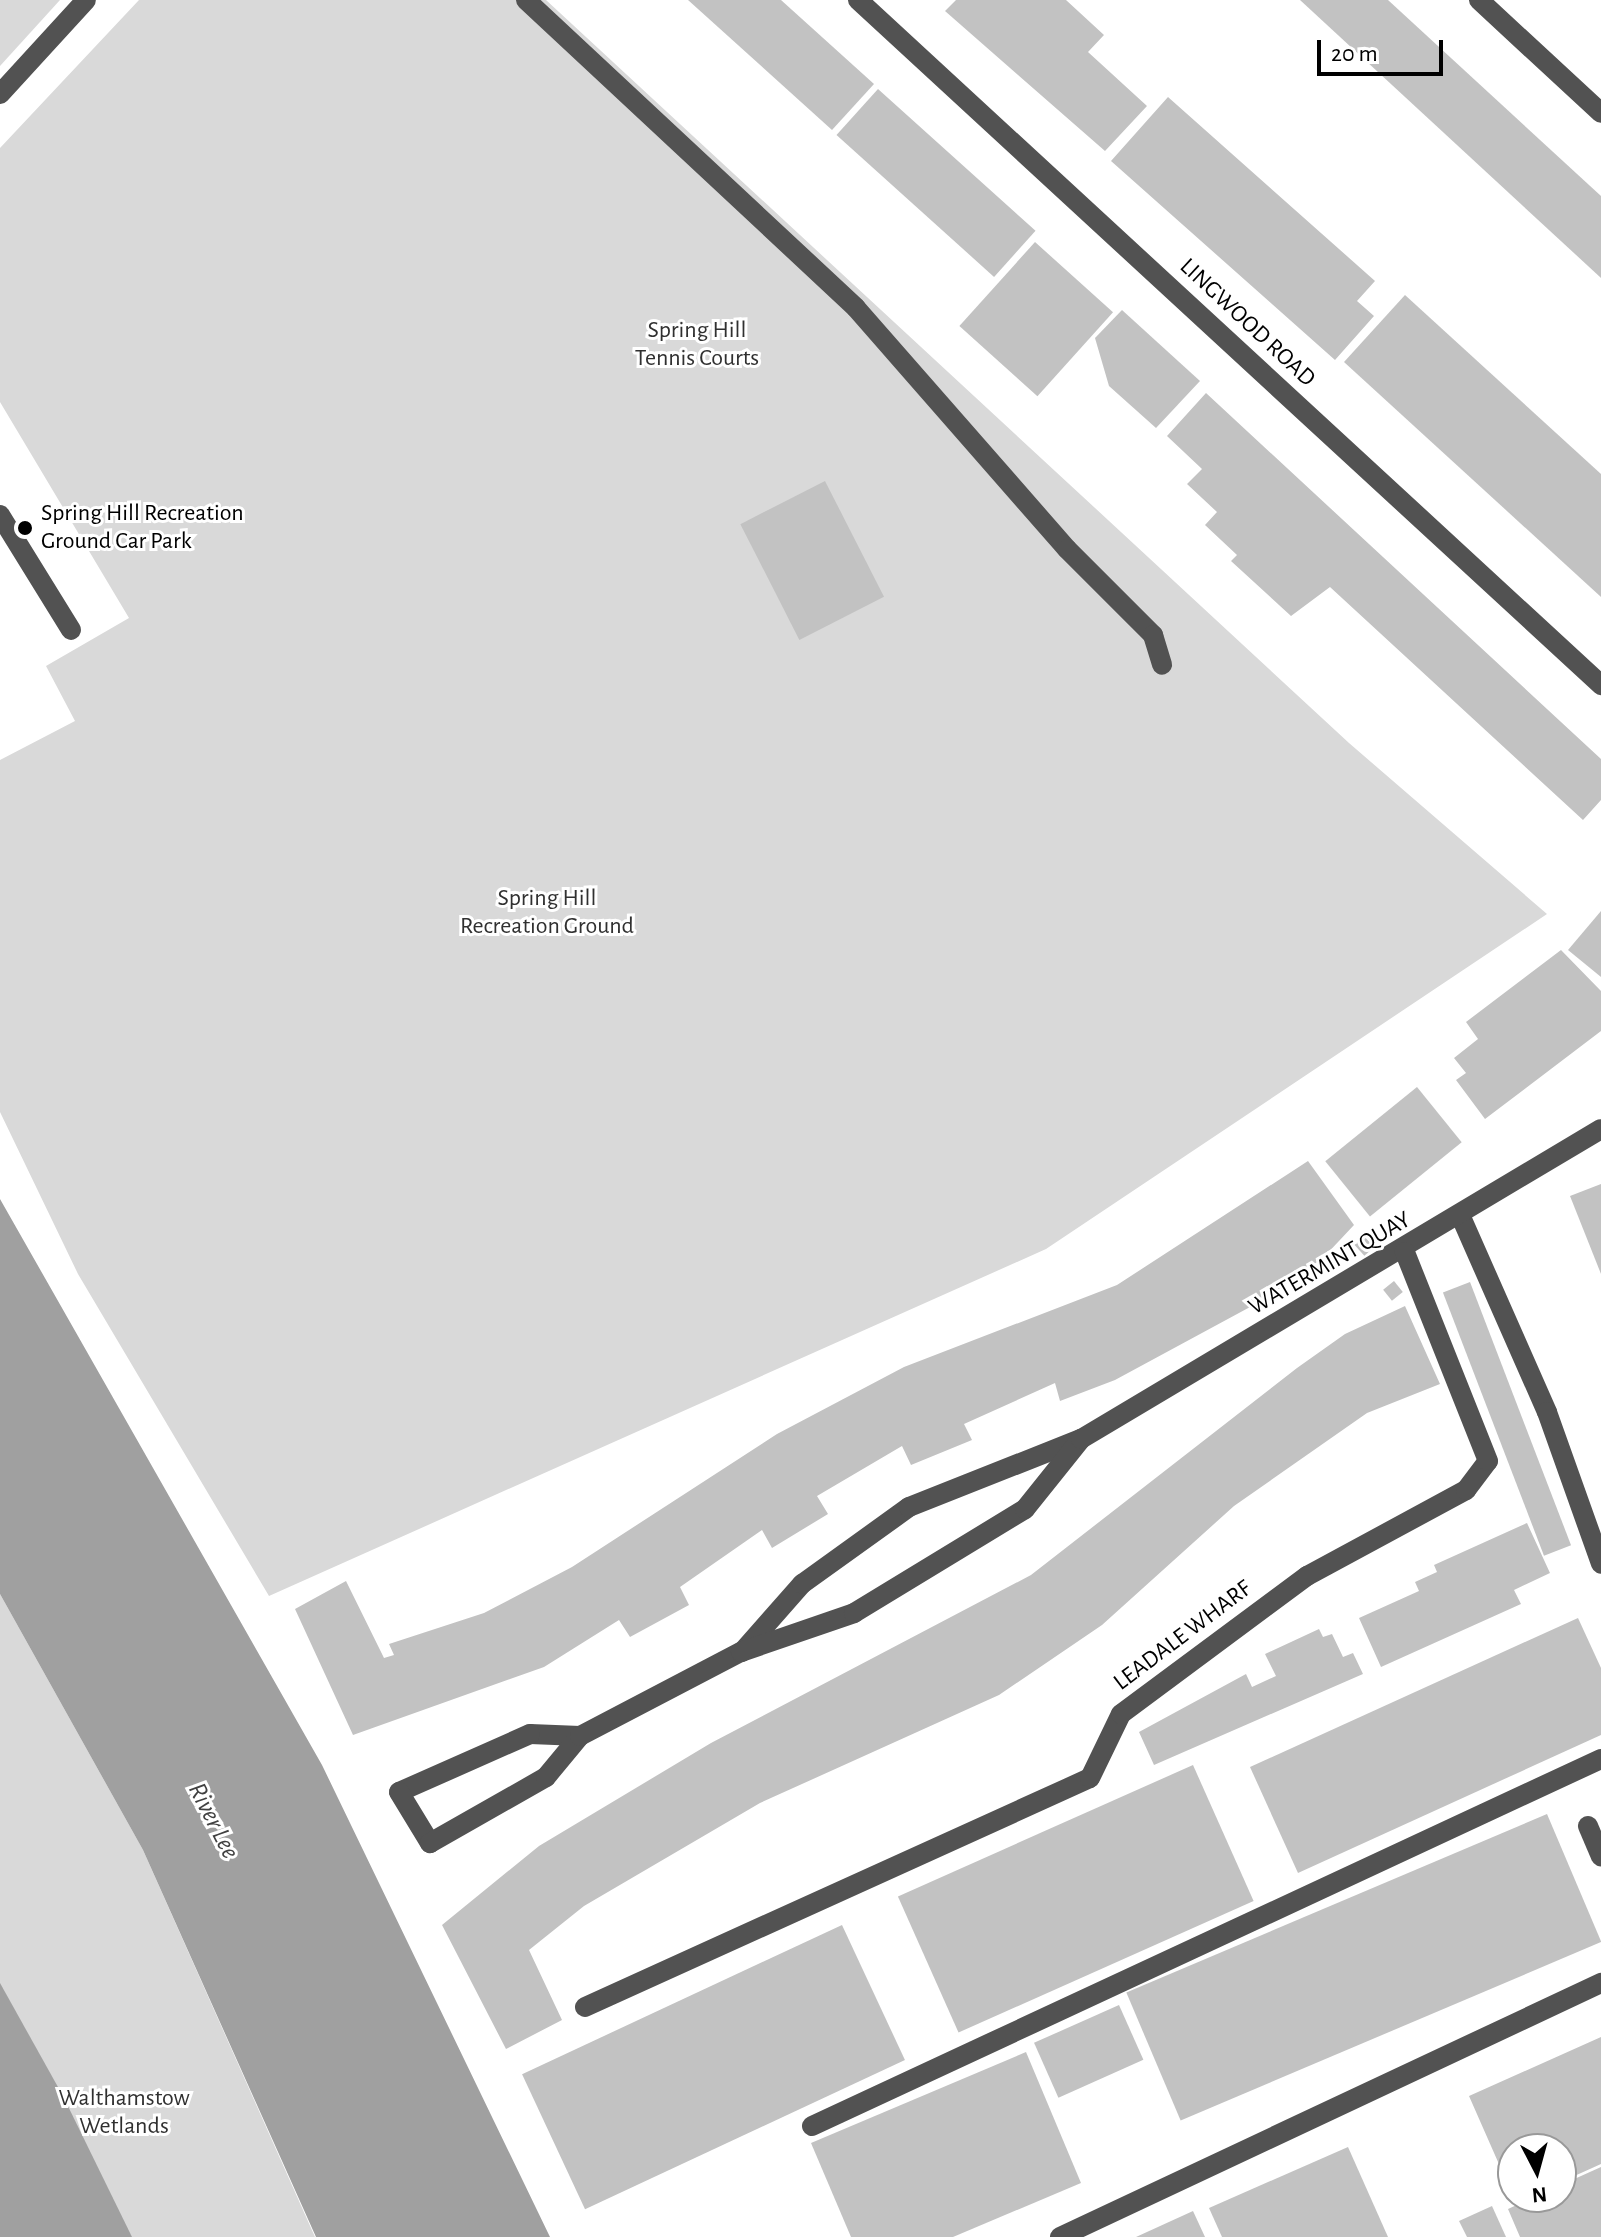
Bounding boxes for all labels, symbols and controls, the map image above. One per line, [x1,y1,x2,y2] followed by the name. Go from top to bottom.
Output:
[1321,24,1447,74] scale bar
[1331,42,1378,66] text: 20 m
[1173,253,1321,393] street label: LINGWOOD ROAD
[635,317,759,373] park label: Spring Hill Tennis Courts
[41,500,244,556] place label: Spring Hill Recreation Ground Car Park
[16,519,34,537] marker: Spring Hill Recreation Ground Car Park
[460,885,634,941] park label: Spring Hill Recreation Ground
[1244,1206,1416,1322] street label: WATERMINT QUAY
[1108,1575,1258,1697] street label: LEADALE WHARF
[181,1778,245,1864] water label: River Lee
[58,2085,190,2141] park label: Walthamstow Wetlands
[1497,2133,1577,2213] north arrow
[1531,2183,1548,2207] text: N

